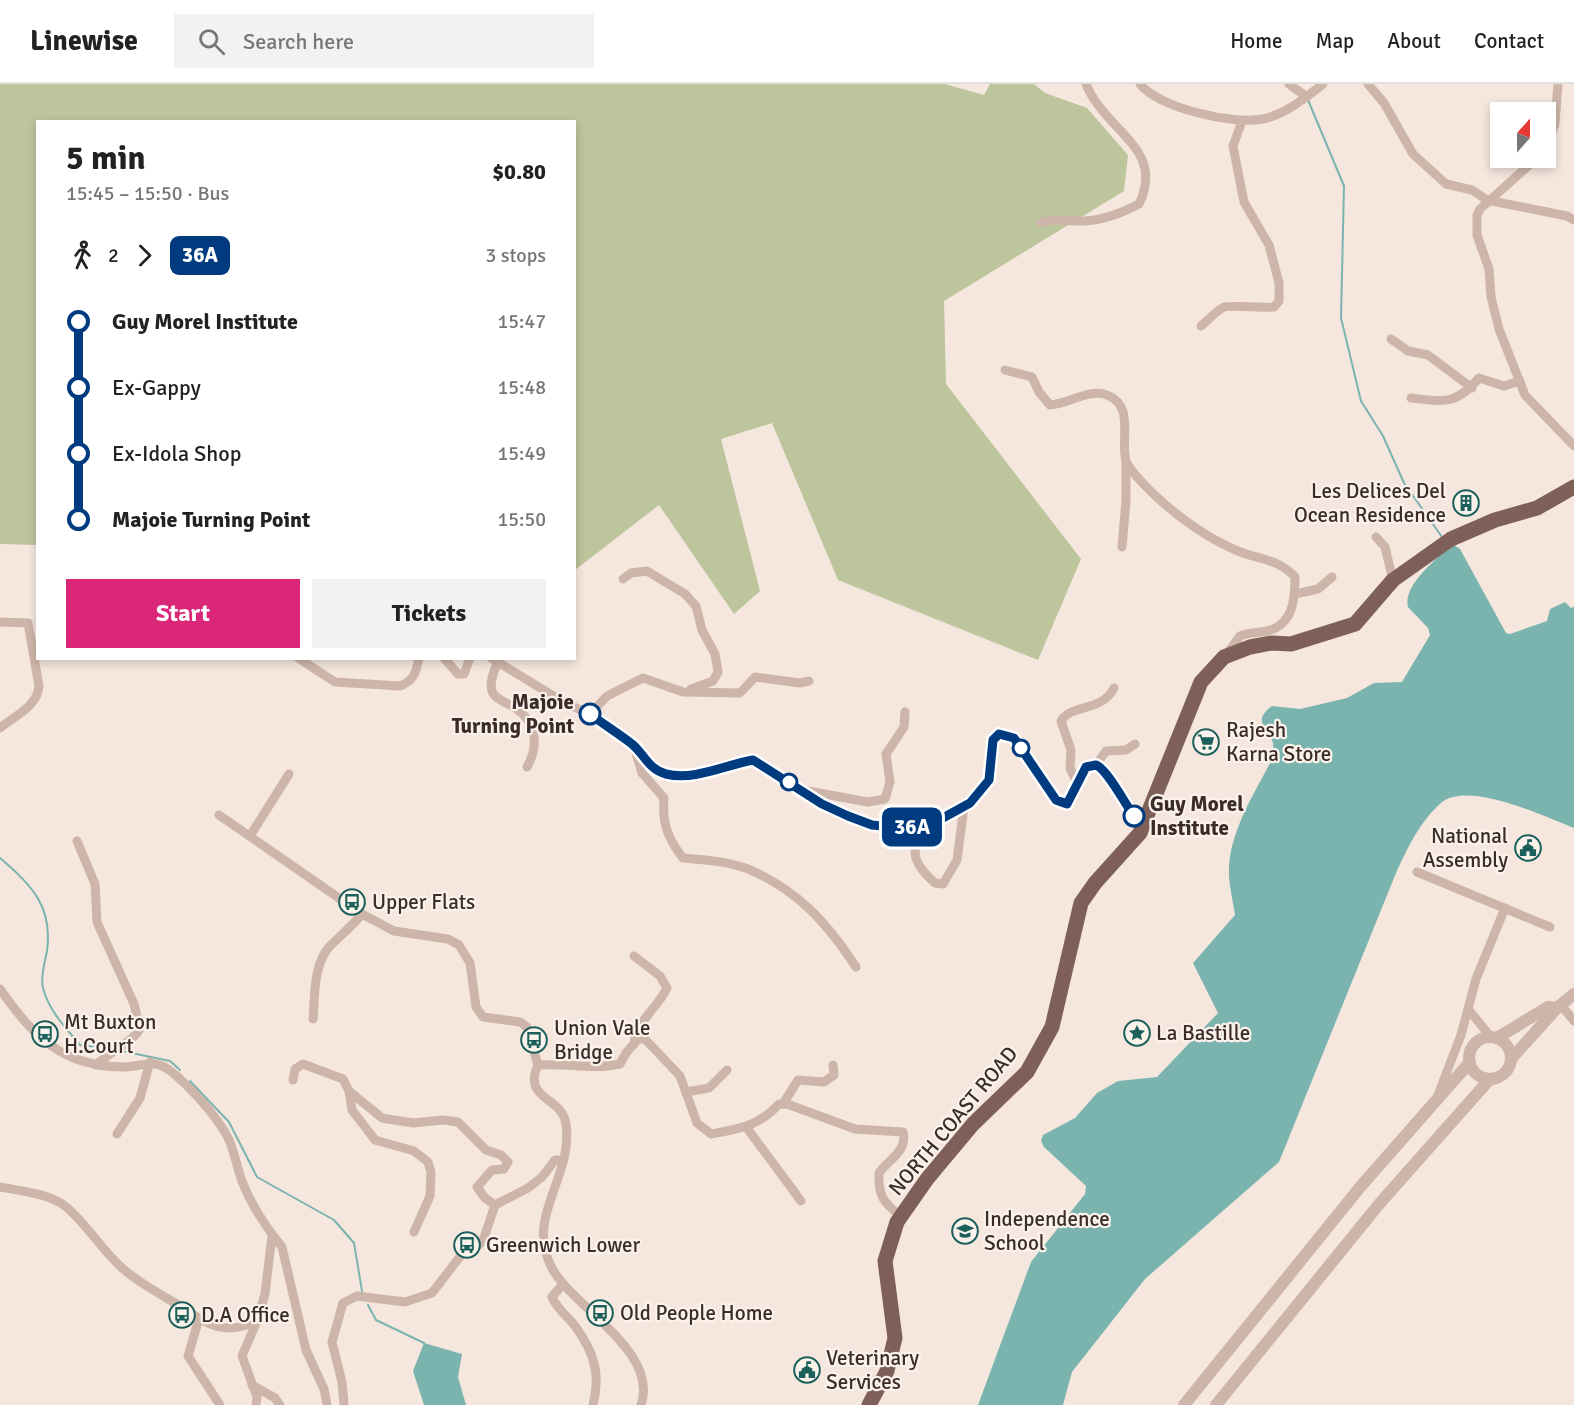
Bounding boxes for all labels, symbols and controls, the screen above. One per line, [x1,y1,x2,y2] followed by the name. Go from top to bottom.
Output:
[174,14,594,68] search box
[30,24,138,58] text: Linewise
[195,25,228,58] icon: search
[243,28,354,55] text: Search here
[1230,28,1283,54] text: Home
[1316,28,1354,54] text: Map
[1387,28,1441,54] text: About
[1474,28,1544,54] text: Contact
[1490,102,1556,168] north arrow
[1490,102,1556,168] map controls
[66,138,146,179] text: 5 min
[492,158,546,185] text: $0.80
[66,181,229,206] text: 15:45 – 15:50 · Bus
[66,239,99,272] icon: walk
[128,239,161,272] icon: forward
[182,242,218,268] text: 36A
[108,243,119,268] text: 2
[485,243,546,268] text: 3 stops
[112,308,298,335] text: Guy Morel Institute
[497,309,546,334] text: 15:47
[112,374,201,401] text: Ex-Gappy
[497,375,546,400] text: 15:48
[112,440,241,467] text: Ex-Idola Shop
[497,441,546,466] text: 15:49
[1294,478,1446,528] place label: Les Delices Del Ocean Residence
[1451,488,1481,518] building icon: Les Delices Del Ocean Residence
[112,506,310,533] text: Majoie Turning Point
[497,507,546,532] text: 15:50
[66,579,300,648] button: Start
[312,579,546,648] button: Tickets
[452,689,574,739] place label: Majoie Turning Point
[579,703,601,725] marker: Majoie Turning Point
[1226,717,1331,767] place label: Rajesh Karna Store
[1191,727,1221,757] supermarket icon: Rajesh Karna Store
[1012,739,1030,757] unlabelled marker
[780,773,798,791] unlabelled marker
[1150,791,1244,841] place label: Guy Morel Institute
[1123,805,1145,827] marker: Guy Morel Institute
[878,808,946,846] line badge: 36A
[894,814,930,840] text: 36A
[1423,823,1508,873] place label: National Assembly
[1513,833,1543,863] public building icon: National Assembly
[337,887,367,917] bus stop icon: Upper Flats
[372,889,475,915] place label: Upper Flats
[64,1009,156,1059] place label: Mt Buxton H.Court
[554,1015,651,1065] place label: Union Vale Bridge
[1122,1018,1152,1048] place icon: La Bastille
[30,1019,60,1049] bus stop icon: Mt Buxton H.Court
[1156,1020,1250,1046] place label: La Bastille
[519,1025,549,1055] bus stop icon: Union Vale Bridge
[883,1041,1023,1201] street label: NORTH COAST ROAD
[984,1206,1110,1256] place label: Independence School
[950,1216,980,1246] school or university icon: Independence School
[452,1230,482,1260] bus stop icon: Greenwich Lower
[486,1232,641,1258] place label: Greenwich Lower
[585,1298,615,1328] bus stop icon: Old People Home
[167,1300,197,1330] bus stop icon: D.A Office
[620,1300,773,1326] place label: Old People Home
[201,1302,290,1328] place label: D.A Office
[826,1345,919,1395] place label: Veterinary Services
[792,1355,822,1385] public building icon: Veterinary Services

